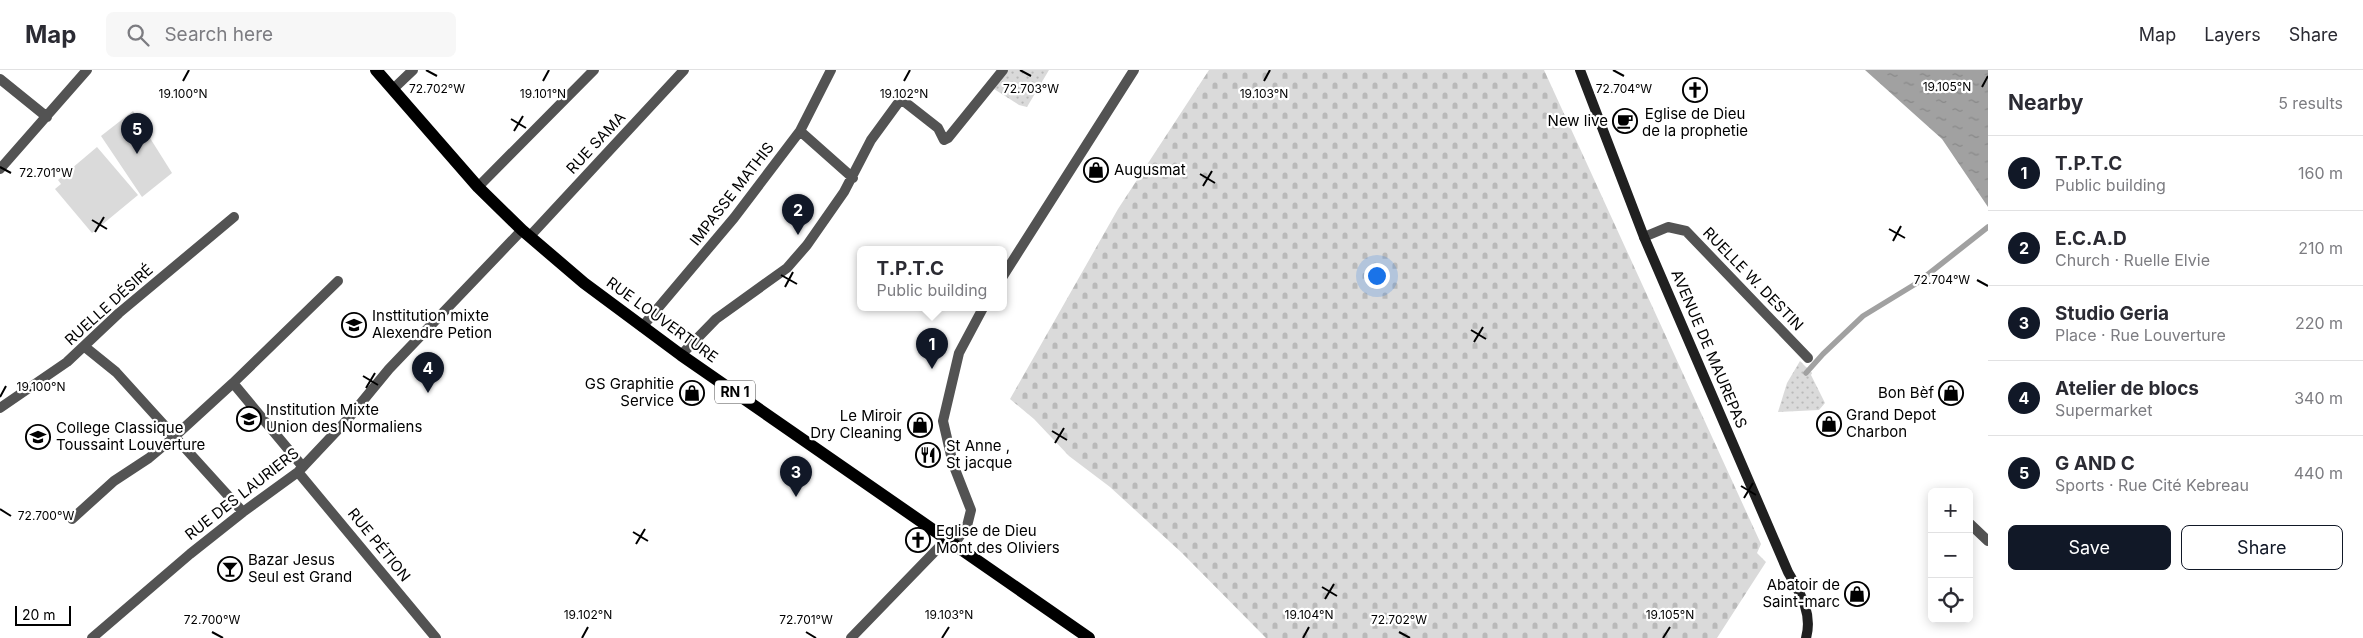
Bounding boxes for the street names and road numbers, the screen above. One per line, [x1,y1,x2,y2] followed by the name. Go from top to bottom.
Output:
[562,108,629,178] street label: RUE SAMA
[685,138,778,249] street label: IMPASSE MATHIS
[1699,223,1808,334] street label: RUELLE W. DESTIN
[61,260,157,349] street label: RUELLE DÉSIRÉ
[1667,267,1751,431] street label: AVENUE DE MAUREPAS
[603,273,722,366] street label: RUE LOUVERTURE
[715,381,755,404] road number: RN 1
[181,443,302,544] street label: RUE DES LAURIERS
[344,504,415,585] street label: RUE PÉTION

